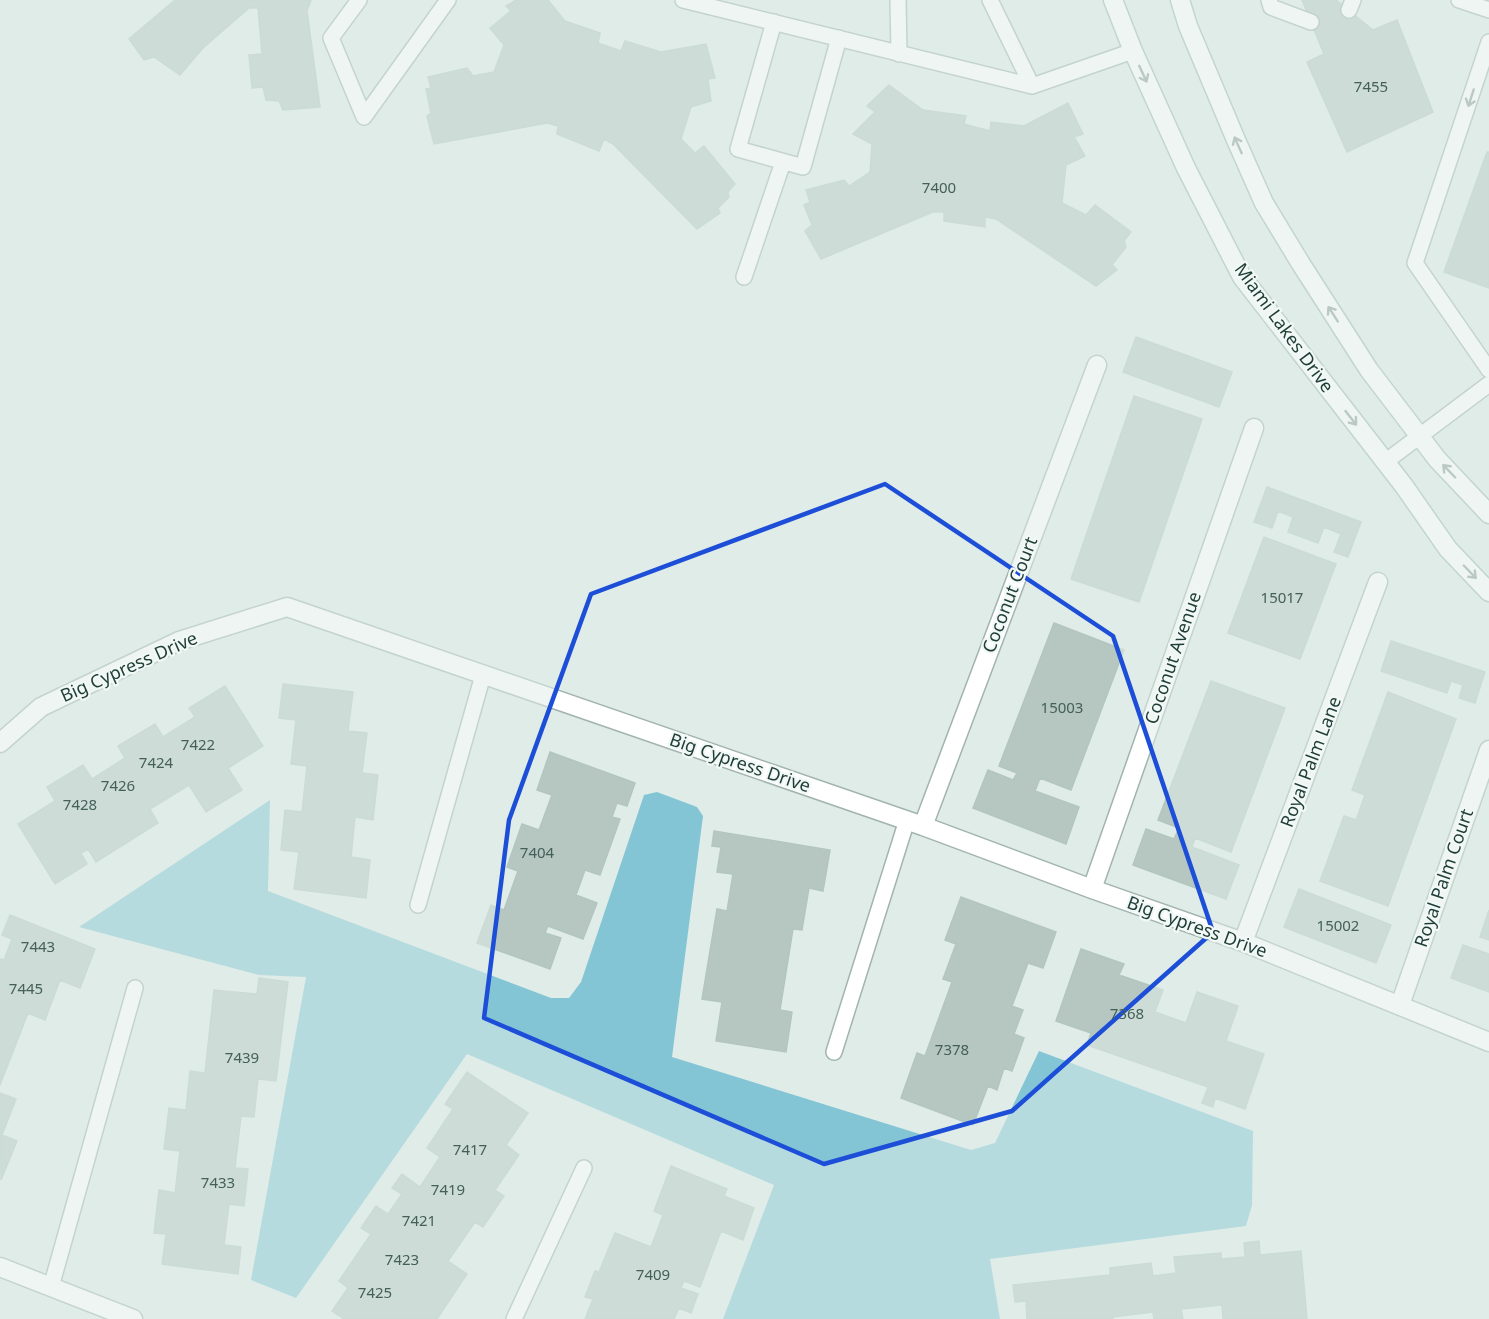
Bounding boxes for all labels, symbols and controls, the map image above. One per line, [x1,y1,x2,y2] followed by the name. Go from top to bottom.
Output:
[1137,64,1149,82] one-way arrow
[1354,76,1388,96] house number: 7455
[1464,88,1475,107] one-way arrow
[1232,136,1243,154] one-way arrow
[922,177,956,197] house number: 7400
[1230,258,1340,397] street label: Miami Lakes Drive
[1327,307,1339,323] one-way arrow
[1345,410,1358,426] one-way arrow
[1441,464,1456,479] one-way arrow
[976,533,1042,656] street label: Coconut Court
[1463,565,1478,580] one-way arrow
[1261,587,1303,607] house number: 15017
[1138,588,1206,727] street label: Coconut Avenue
[56,625,201,707] street label: Big Cypress Drive
[1274,693,1346,830] street label: Royal Palm Lane
[1041,697,1083,717] house number: 15003
[667,727,814,797] street label: Big Cypress Drive
[181,734,215,754] house number: 7422
[139,752,174,772] house number: 7424
[101,775,135,795] house number: 7426
[63,794,97,814] house number: 7428
[1408,805,1478,950] street label: Royal Palm Court
[520,842,555,862] house number: 7404
[1124,890,1271,963] street label: Big Cypress Drive
[1317,915,1359,935] house number: 15002
[21,936,55,956] house number: 7443
[9,978,43,998] house number: 7445
[1110,1003,1144,1023] house number: 7368
[935,1039,969,1059] house number: 7378
[225,1047,259,1067] house number: 7439
[453,1139,487,1159] house number: 7417
[201,1172,235,1192] house number: 7433
[431,1179,465,1199] house number: 7419
[402,1210,436,1230] house number: 7421
[385,1249,419,1269] house number: 7423
[636,1264,670,1284] house number: 7409
[358,1282,392,1302] house number: 7425

